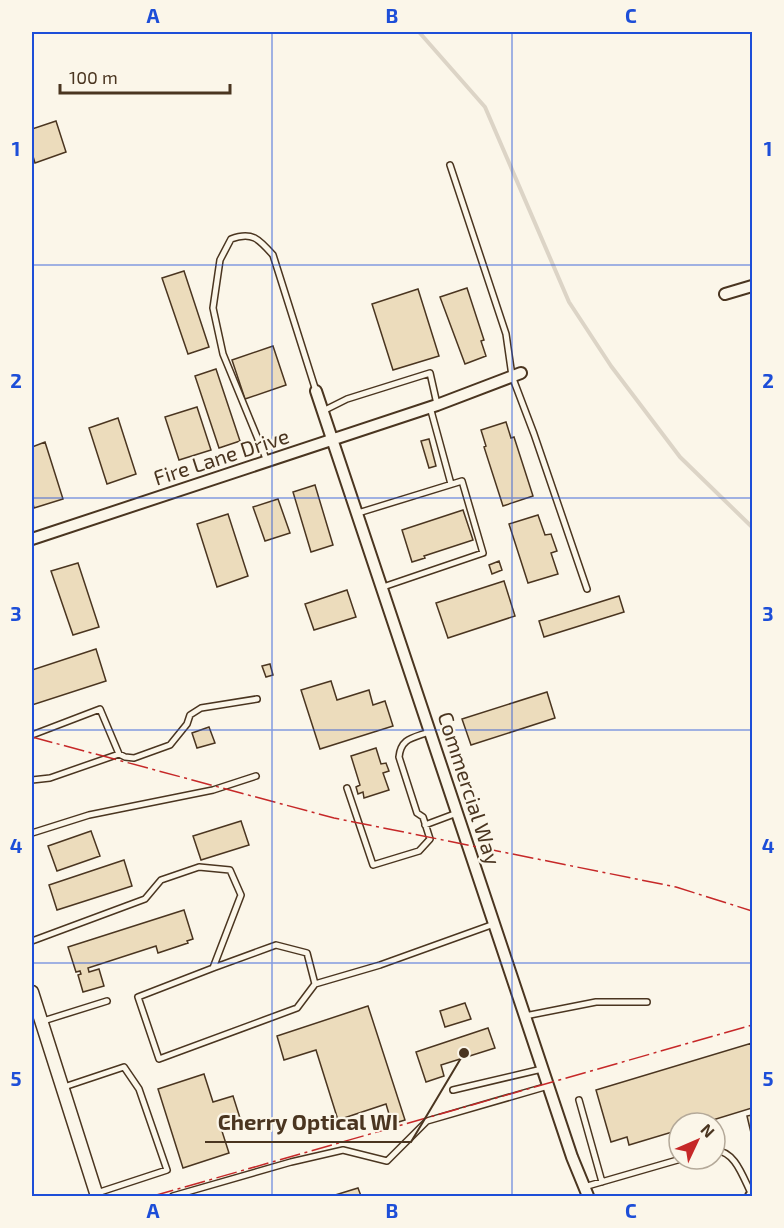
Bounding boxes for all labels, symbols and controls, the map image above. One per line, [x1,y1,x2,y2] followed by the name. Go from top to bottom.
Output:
[146,3,160,27] text: A
[386,3,398,27] text: B
[625,3,637,27] text: C
[60,57,230,95] scale bar
[69,66,118,88] text: 100 m
[12,136,20,160] text: 1
[764,136,772,160] text: 1
[10,368,22,392] text: 2
[762,368,774,392] text: 2
[150,422,292,490] street label: Fire Lane Drive
[10,601,22,625] text: 3
[762,601,774,625] text: 3
[433,708,507,868] street label: Commercial Way
[10,833,23,857] text: 4
[762,833,775,857] text: 4
[10,1066,22,1090] text: 5
[762,1066,774,1090] text: 5
[205,1102,411,1142] callout: Cherry Optical WI
[218,1108,398,1135] text: Cherry Optical WI
[667,1111,727,1171] north arrow
[697,1119,719,1141] text: N
[146,1198,160,1222] text: A
[386,1198,398,1222] text: B
[625,1198,637,1222] text: C

